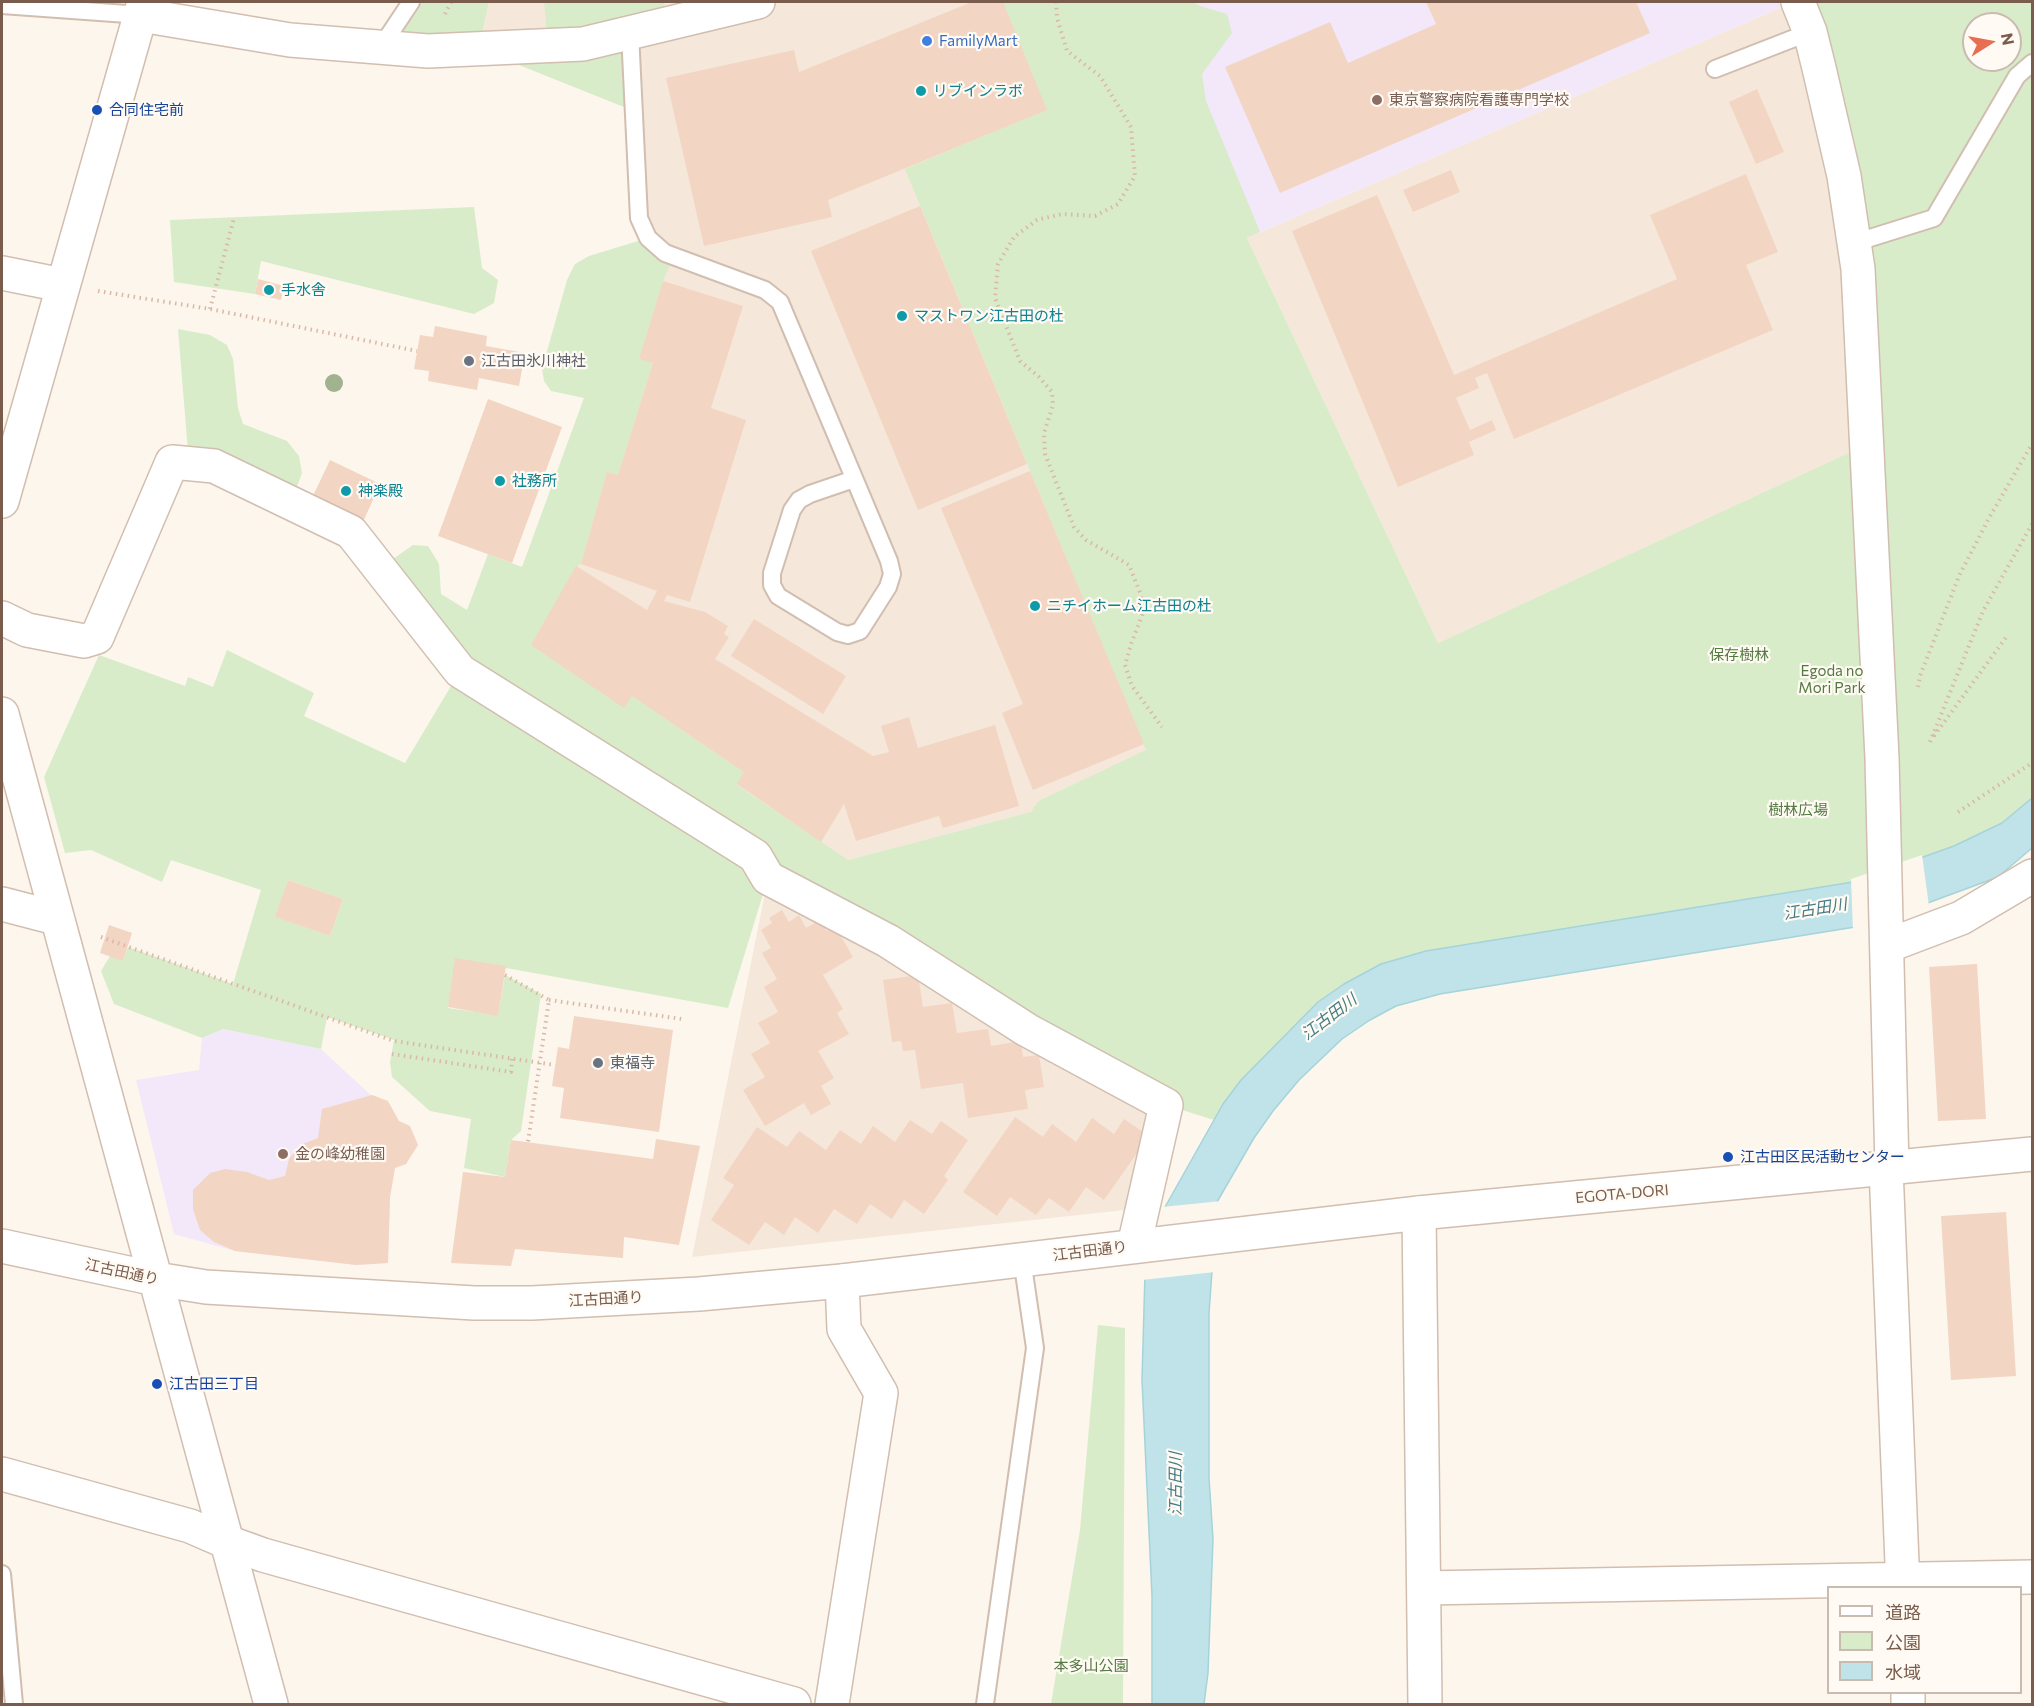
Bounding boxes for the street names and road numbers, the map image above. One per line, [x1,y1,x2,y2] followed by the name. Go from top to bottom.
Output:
[1574,1181,1670,1207] street label: EGOTA-DORI
[1052,1237,1128,1265] street label: 江古田通り
[83,1255,161,1289] street label: 江古田通り
[568,1288,644,1310] street label: 江古田通り

